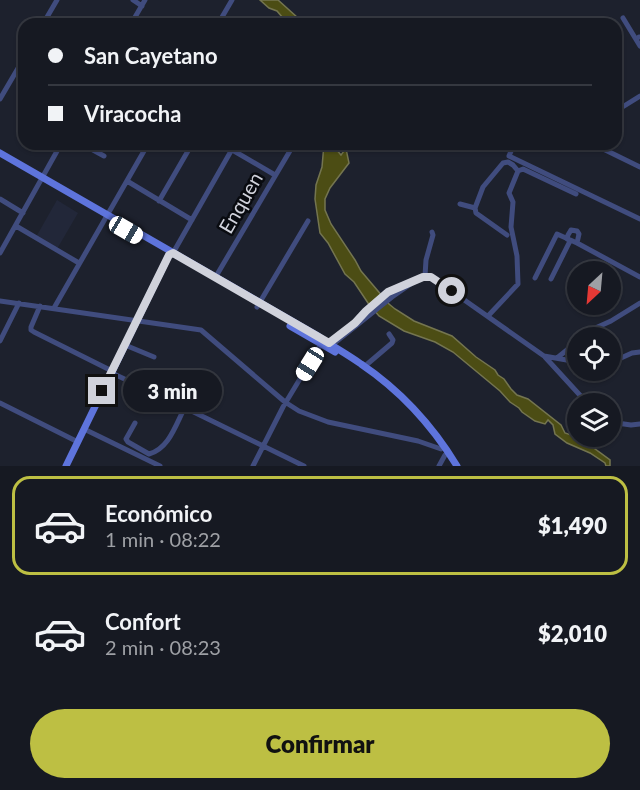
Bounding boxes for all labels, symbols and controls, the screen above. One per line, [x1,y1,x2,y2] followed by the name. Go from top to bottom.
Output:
[84,42,218,69] text: San Cayetano
[84,100,181,127] text: Viracocha
[213,168,267,237] street label: Enquen
[106,213,146,247] car
[567,261,621,315] north arrow
[567,261,621,447] map controls
[438,277,465,304] route start
[567,327,621,381] button: locate
[293,344,327,384] car
[123,370,222,412] callout: 3 min
[88,377,115,404] route end
[148,379,197,403] text: 3 min
[567,393,621,447] button: layers
[33,499,87,553] icon: car
[105,500,212,527] text: Económico
[538,512,607,539] text: $1,490
[105,527,221,551] text: 1 min · 08:22
[33,607,87,661] icon: car
[105,608,181,635] text: Confort
[538,620,607,647] text: $2,010
[105,635,221,659] text: 2 min · 08:23
[30,709,610,778] button: Confirmar

